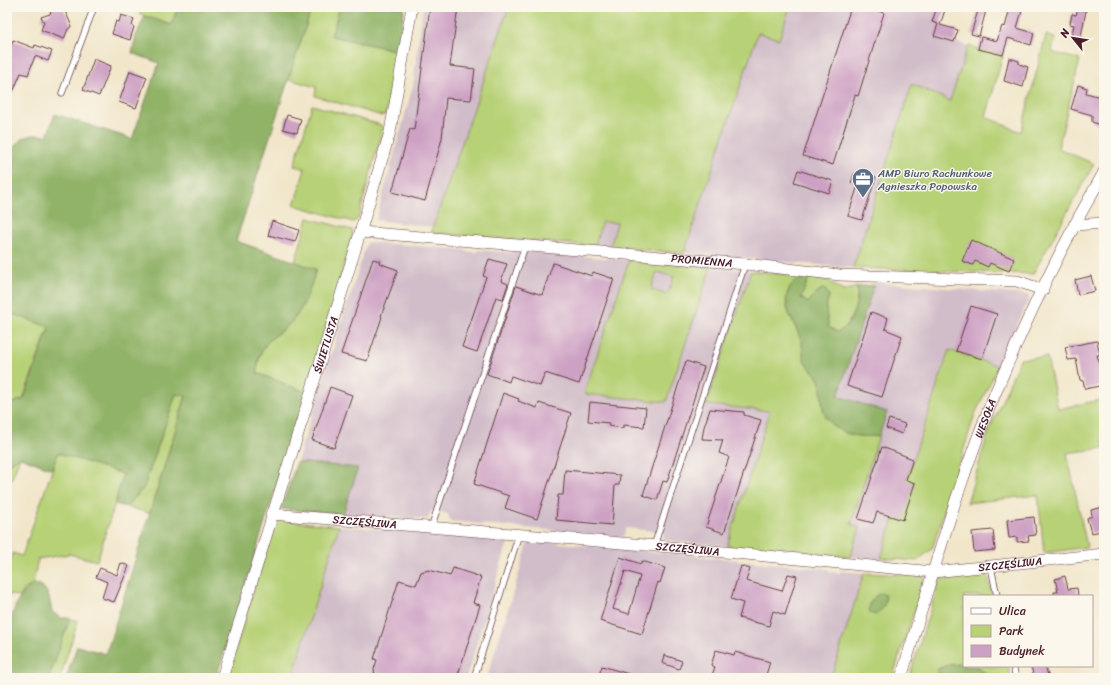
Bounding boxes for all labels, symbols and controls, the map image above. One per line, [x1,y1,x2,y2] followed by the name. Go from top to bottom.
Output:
[1053,18,1093,58] north arrow
[1054,25,1075,42] text: N
[877,164,992,196] place label: AMP Biuro Rachunkowe Agnieszka Popowska
[850,166,876,199] office icon: AMP Biuro Rachunkowe Agnieszka Popowska
[670,248,733,272] street label: PROMIENNA
[308,314,343,376] street label: ŚWIETLISTA
[969,396,1001,441] street label: WESOŁA
[332,510,397,534] street label: SZCZĘŚLIWA
[655,536,720,561] street label: SZCZĘŚLIWA
[977,551,1043,577] street label: SZCZĘŚLIWA
[963,595,1093,667] legend
[999,600,1027,622] text: Ulica
[999,620,1024,642] text: Park
[999,640,1045,662] text: Budynek

